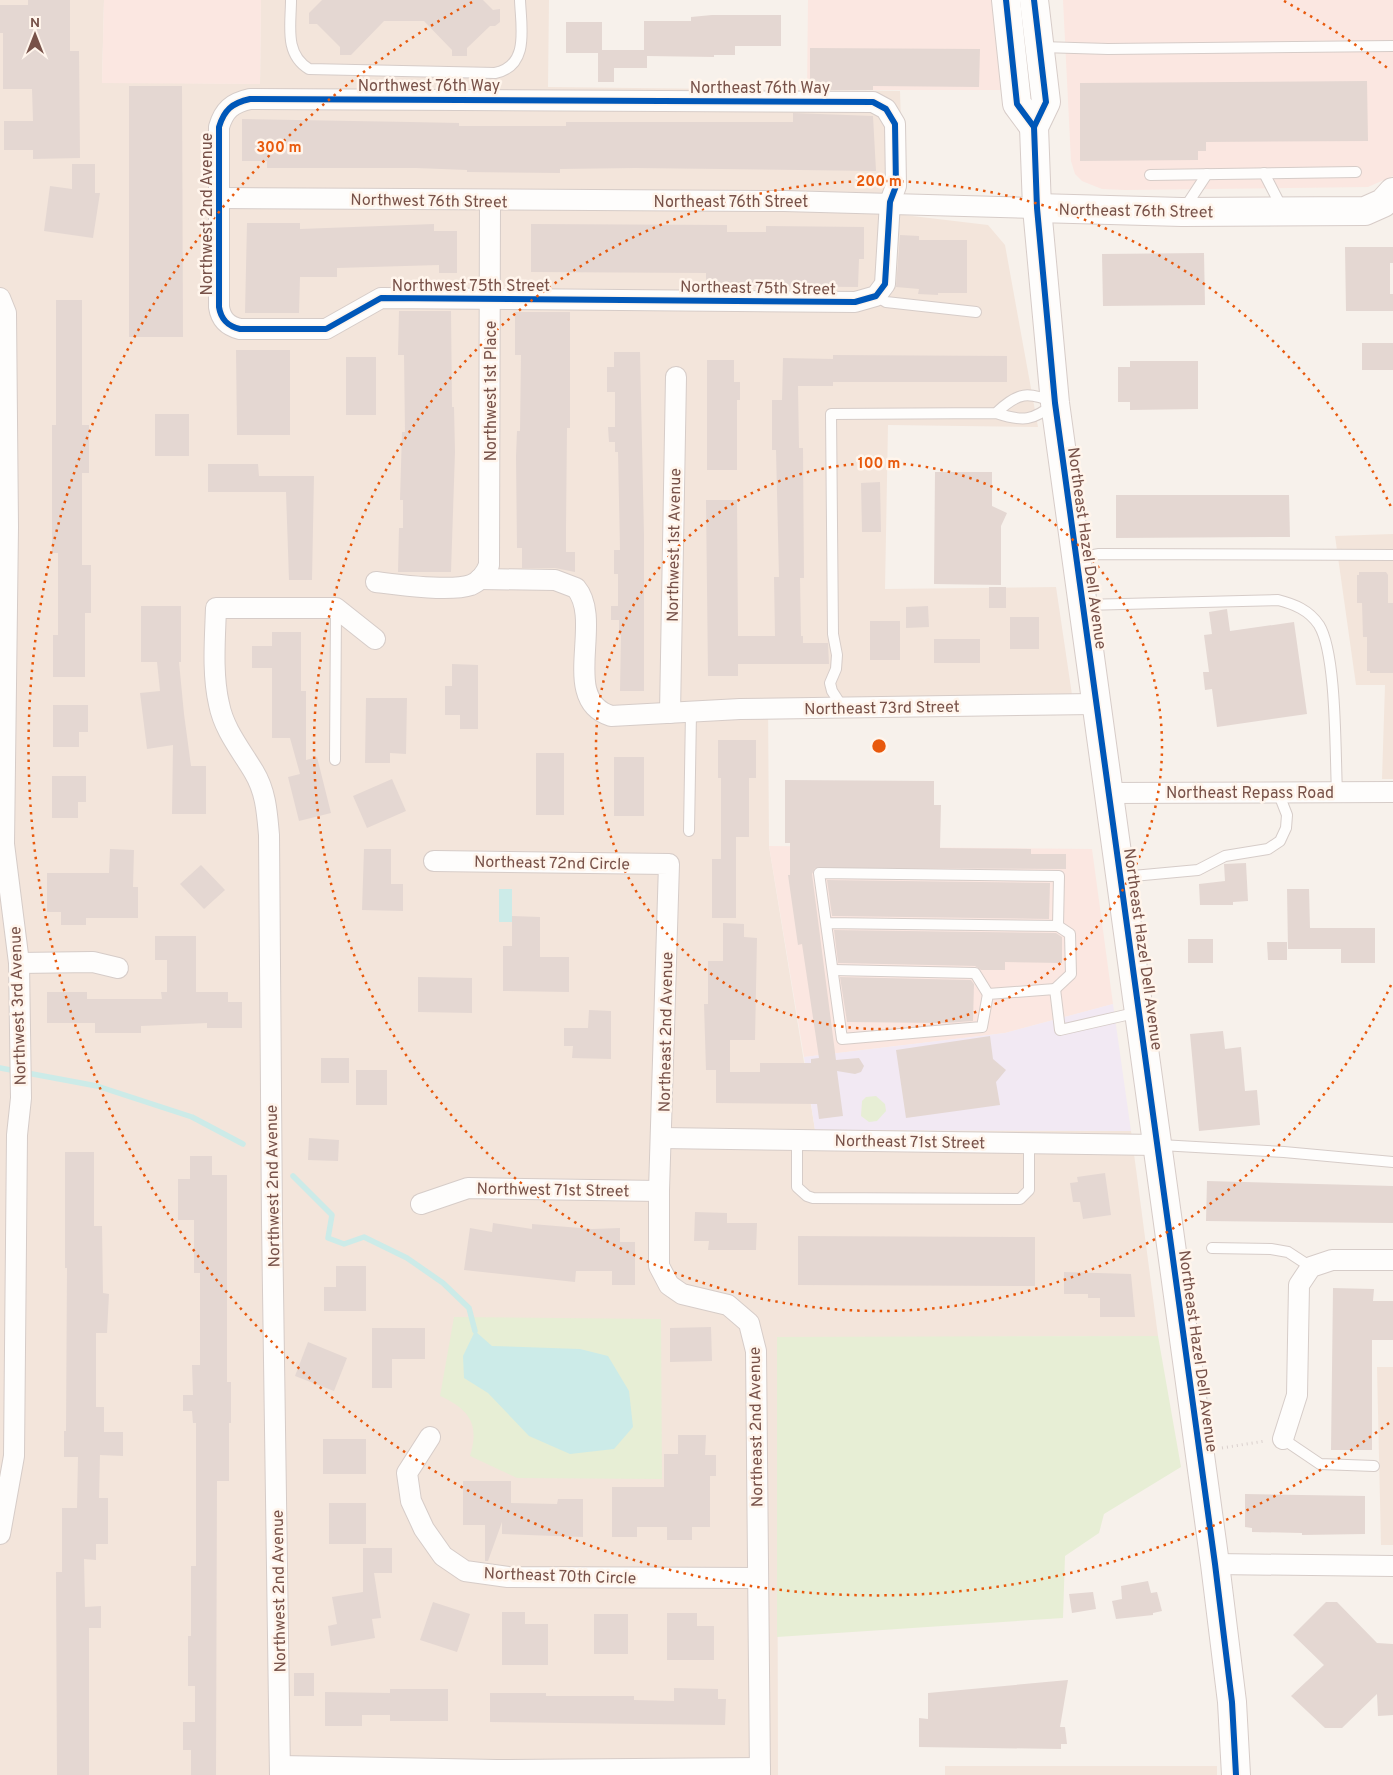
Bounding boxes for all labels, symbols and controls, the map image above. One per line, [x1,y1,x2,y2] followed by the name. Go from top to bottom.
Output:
[10,10,60,60] north arrow
[30,15,40,32] text: N
[358,77,500,97] street label: Northwest 76th Way
[690,79,830,99] street label: Northeast 76th Way
[198,133,218,295] street label: Northwest 2nd Avenue
[256,139,302,158] text: 300 m
[856,173,902,192] text: 200 m
[350,191,508,213] street label: Northwest 76th Street
[654,193,808,213] street label: Northeast 76th Street
[1058,201,1214,223] street label: Northeast 76th Street
[392,277,550,297] street label: Northwest 75th Street
[680,278,836,300] street label: Northeast 75th Street
[482,321,502,461] street label: Northwest 1st Place
[1062,446,1110,651] street label: Northeast Hazel Dell Avenue
[858,455,900,474] text: 100 m
[664,468,686,622] street label: Northwest 1st Avenue
[804,698,960,720] street label: Northeast 73rd Street
[870,737,888,755] centre of rings
[1166,784,1334,804] street label: Northeast Repass Road
[1118,847,1166,1052] street label: Northeast Hazel Dell Avenue
[474,853,630,875] street label: Northeast 72nd Circle
[6,926,32,1086] street label: Northwest 3rd Avenue
[656,952,678,1112] street label: Northeast 2nd Avenue
[263,1104,285,1268] street label: Northwest 2nd Avenue
[835,1132,985,1154] street label: Northeast 71st Street
[476,1180,630,1202] street label: Northwest 71st Street
[1173,1249,1221,1454] street label: Northeast Hazel Dell Avenue
[746,1347,768,1507] street label: Northeast 2nd Avenue
[269,1509,291,1673] street label: Northwest 2nd Avenue
[483,1564,637,1590] street label: Northeast 70th Circle

